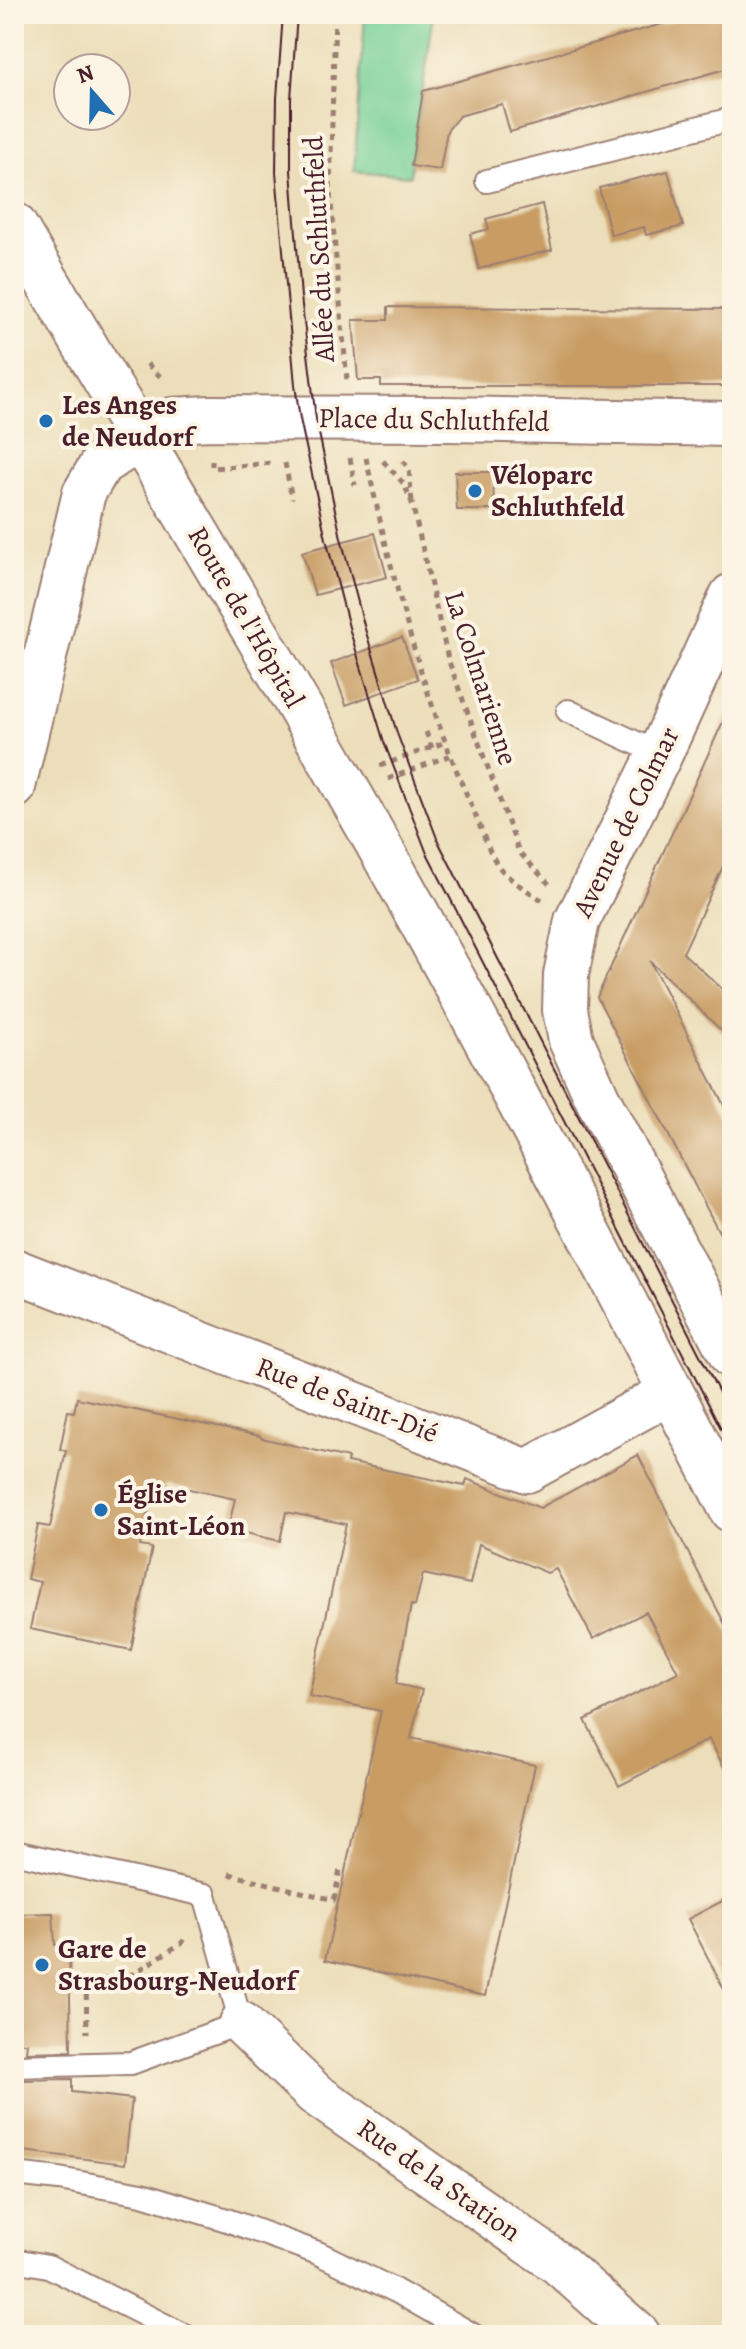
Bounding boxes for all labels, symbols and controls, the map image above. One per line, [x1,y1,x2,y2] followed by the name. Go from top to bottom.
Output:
[52,52,132,132] north arrow
[73,57,98,91] text: N
[294,134,344,364] street label: Allée du Schluthfeld
[62,386,197,456] place label: Les Anges de Neudorf
[318,399,551,441] street label: Place du Schluthfeld
[37,412,55,430] marker: Les Anges de Neudorf
[490,456,625,526] place label: Véloparc Schluthfeld
[466,482,484,500] marker: Véloparc Schluthfeld
[179,519,314,715] street label: Route de l'Hôpital
[435,586,527,770] street label: La Colmarienne
[563,720,689,924] street label: Avenue de Colmar
[250,1348,444,1452] street label: Rue de Saint-Dié
[117,1475,246,1545] place label: Église Saint-Léon
[92,1501,110,1519] marker: Église Saint-Léon
[58,1930,300,2000] place label: Gare de Strasbourg-Neudorf
[33,1956,51,1974] marker: Gare de Strasbourg-Neudorf
[350,2109,528,2251] street label: Rue de la Station

